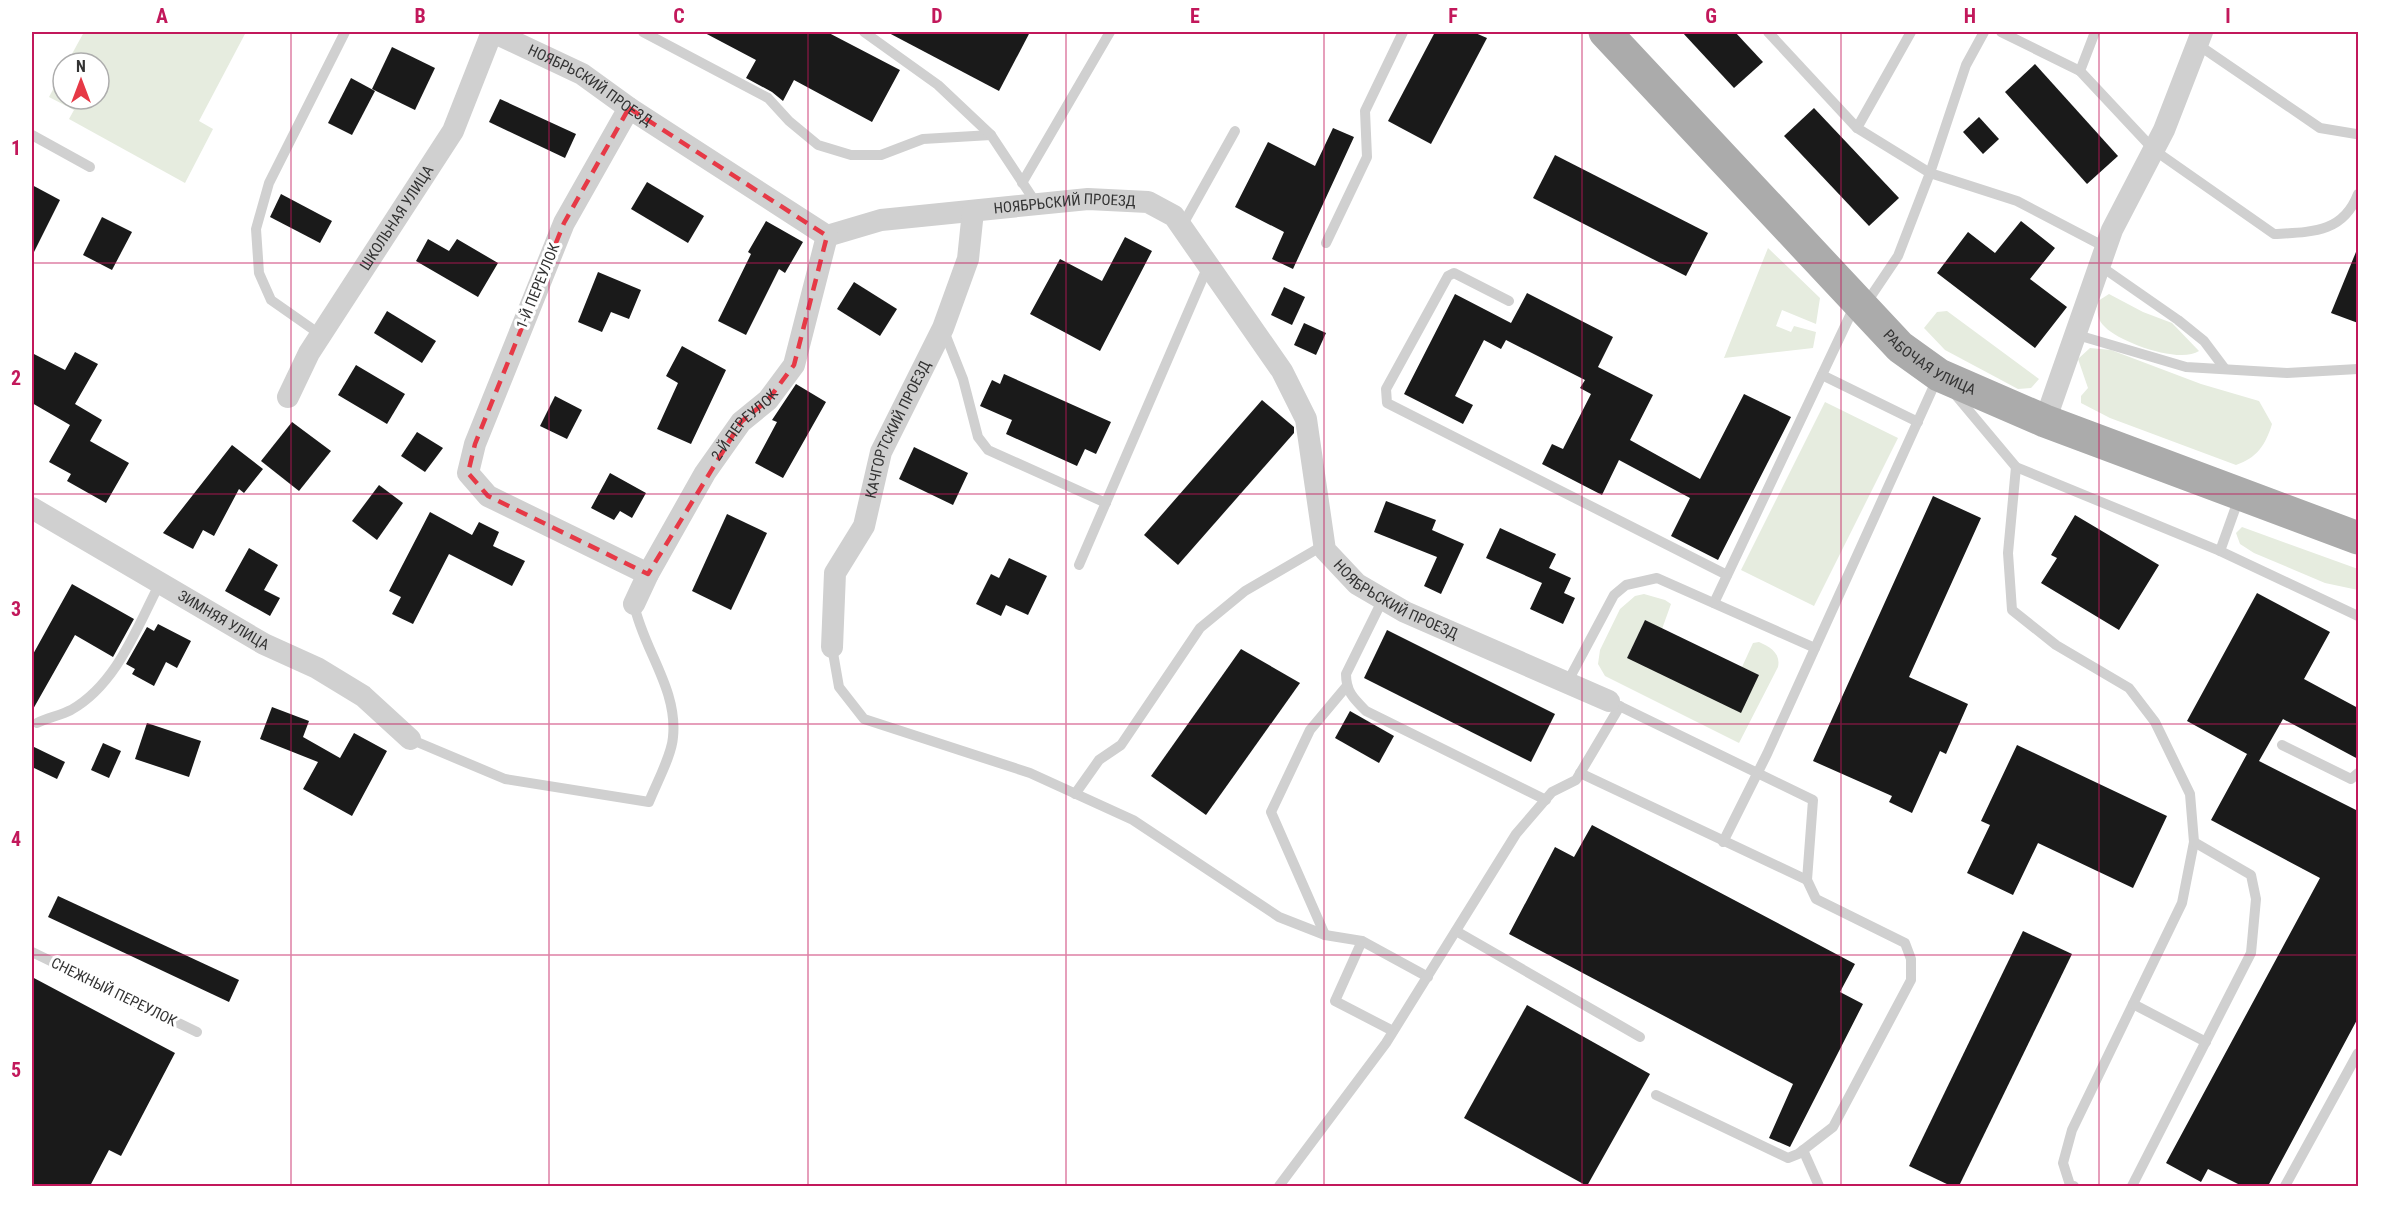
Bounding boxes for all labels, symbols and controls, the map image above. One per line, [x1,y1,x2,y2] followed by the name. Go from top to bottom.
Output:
[156,4,168,28] text: A
[414,4,426,28] text: B
[673,4,685,28] text: C
[931,4,943,28] text: D
[1190,4,1200,28] text: E
[1448,4,1458,28] text: F
[1705,4,1717,28] text: G
[1964,4,1976,28] text: H
[2225,4,2231,28] text: I
[525,41,656,130] street label: НОЯБРЬСКИЙ ПРОЕЗД
[51,51,111,111] north arrow
[76,57,86,76] text: N
[11,136,21,160] text: 1
[356,162,438,274] street label: ШКОЛЬНАЯ УЛИЦА
[993,190,1136,218] street label: НОЯБРЬСКИЙ ПРОЕЗД
[513,240,564,332] street label: 1-Й ПЕРЕУЛОК
[1879,326,1979,399] street label: РАБОЧАЯ УЛИЦА
[862,358,934,500] street label: КАЧГОРТСКИЙ ПРОЕЗД
[11,366,21,390] text: 2
[708,385,782,464] street label: 2-Й ПЕРЕУЛОК
[1330,556,1461,643] street label: НОЯБРЬСКИЙ ПРОЕЗД
[175,587,272,654] street label: ЗИМНЯЯ УЛИЦА
[11,597,21,621] text: 3
[11,827,21,851] text: 4
[48,954,180,1030] street label: СНЕЖНЫЙ ПЕРЕУЛОК
[11,1058,21,1082] text: 5

